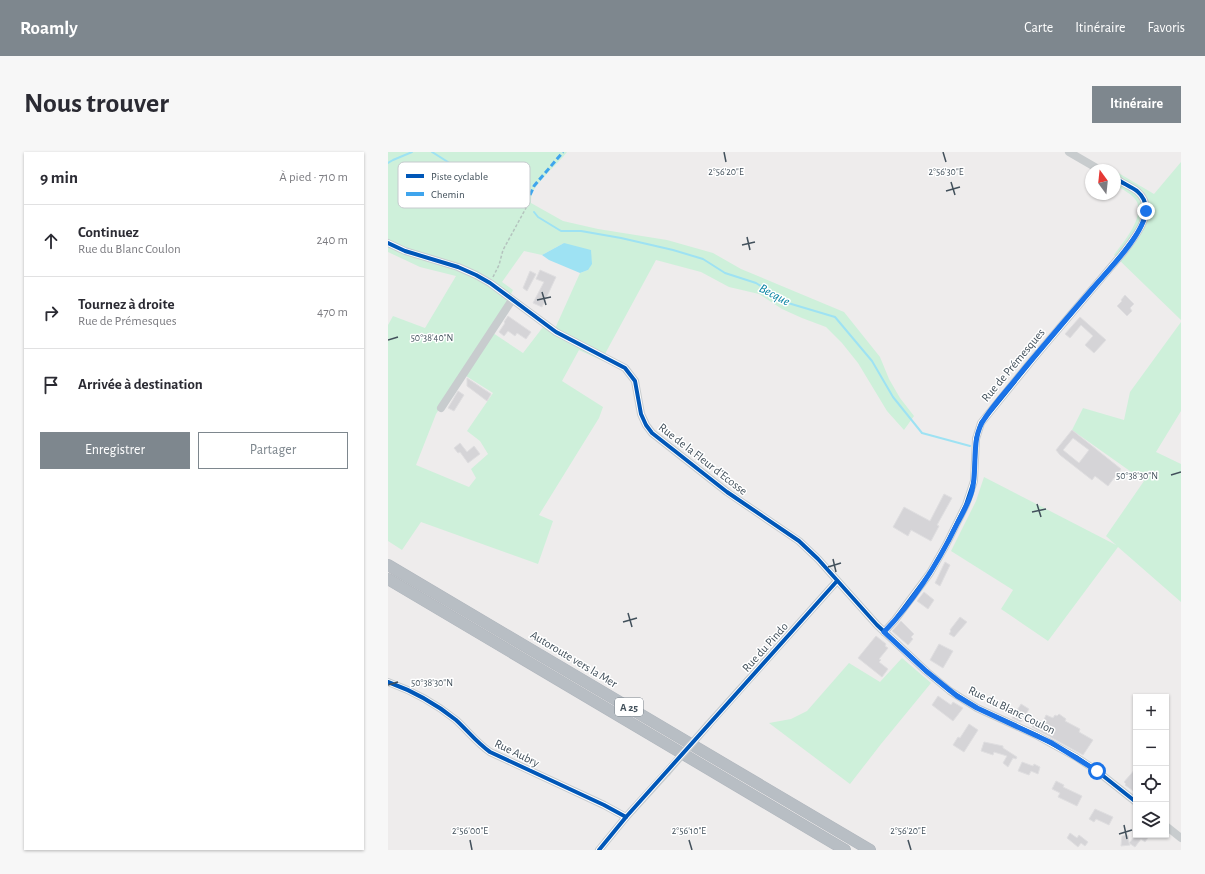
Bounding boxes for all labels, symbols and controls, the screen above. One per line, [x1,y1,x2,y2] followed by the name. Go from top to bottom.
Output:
[20,19,78,38] text: Roamly
[1024,21,1053,35] text: Carte
[1075,21,1125,35] text: Itinéraire
[1147,21,1185,35] text: Favoris
[1092,86,1181,123] button: Itinéraire
[24,90,169,118] text: Nous trouver
[398,162,530,208] legend
[1085,164,1121,200] north arrow
[708,167,744,177] text: 2°56'20"E
[928,167,964,177] text: 2°56'30"E
[40,169,78,186] text: 9 min
[279,171,348,184] text: À pied · 710 m
[431,171,488,182] text: Piste cyclable
[431,189,465,200] text: Chemin
[1137,202,1155,220] route end
[78,225,139,240] text: Continuez
[40,230,62,252] icon: ahead
[316,234,348,247] text: 240 m
[78,243,181,256] text: Rue du Blanc Coulon
[757,282,792,309] water label: Becque
[78,297,175,312] text: Tournez à droite
[40,302,62,324] icon: right
[317,306,348,319] text: 470 m
[78,315,177,328] text: Rue de Prémesques
[979,326,1047,404] street label: Rue de Prémesques
[411,333,453,343] text: 50°38'40"N
[40,374,62,396] icon: arrive
[78,377,203,392] text: Arrivée à destination
[657,421,749,497] street label: Rue de la Fleur d'Ecosse
[40,432,190,469] button: Enregistrer
[198,432,348,469] button: Partager
[1116,471,1158,481] text: 50°38'30"N
[740,620,790,674] street label: Rue du Pindo
[528,628,620,690] street label: Autoroute vers la Mer
[411,678,453,688] text: 50°38'30"N
[967,684,1057,736] street label: Rue du Blanc Coulon
[1133,694,1169,838] map controls
[1133,694,1169,730] button: +
[615,698,643,716] road number: A 25
[1133,730,1169,766] button: −
[492,737,541,770] street label: Rue Aubry
[1088,762,1106,780] route start
[1133,766,1169,802] button: locate
[1133,802,1169,838] button: layers
[452,826,488,836] text: 2°56'00"E
[672,826,706,836] text: 2°56'10"E
[890,826,926,836] text: 2°56'20"E

